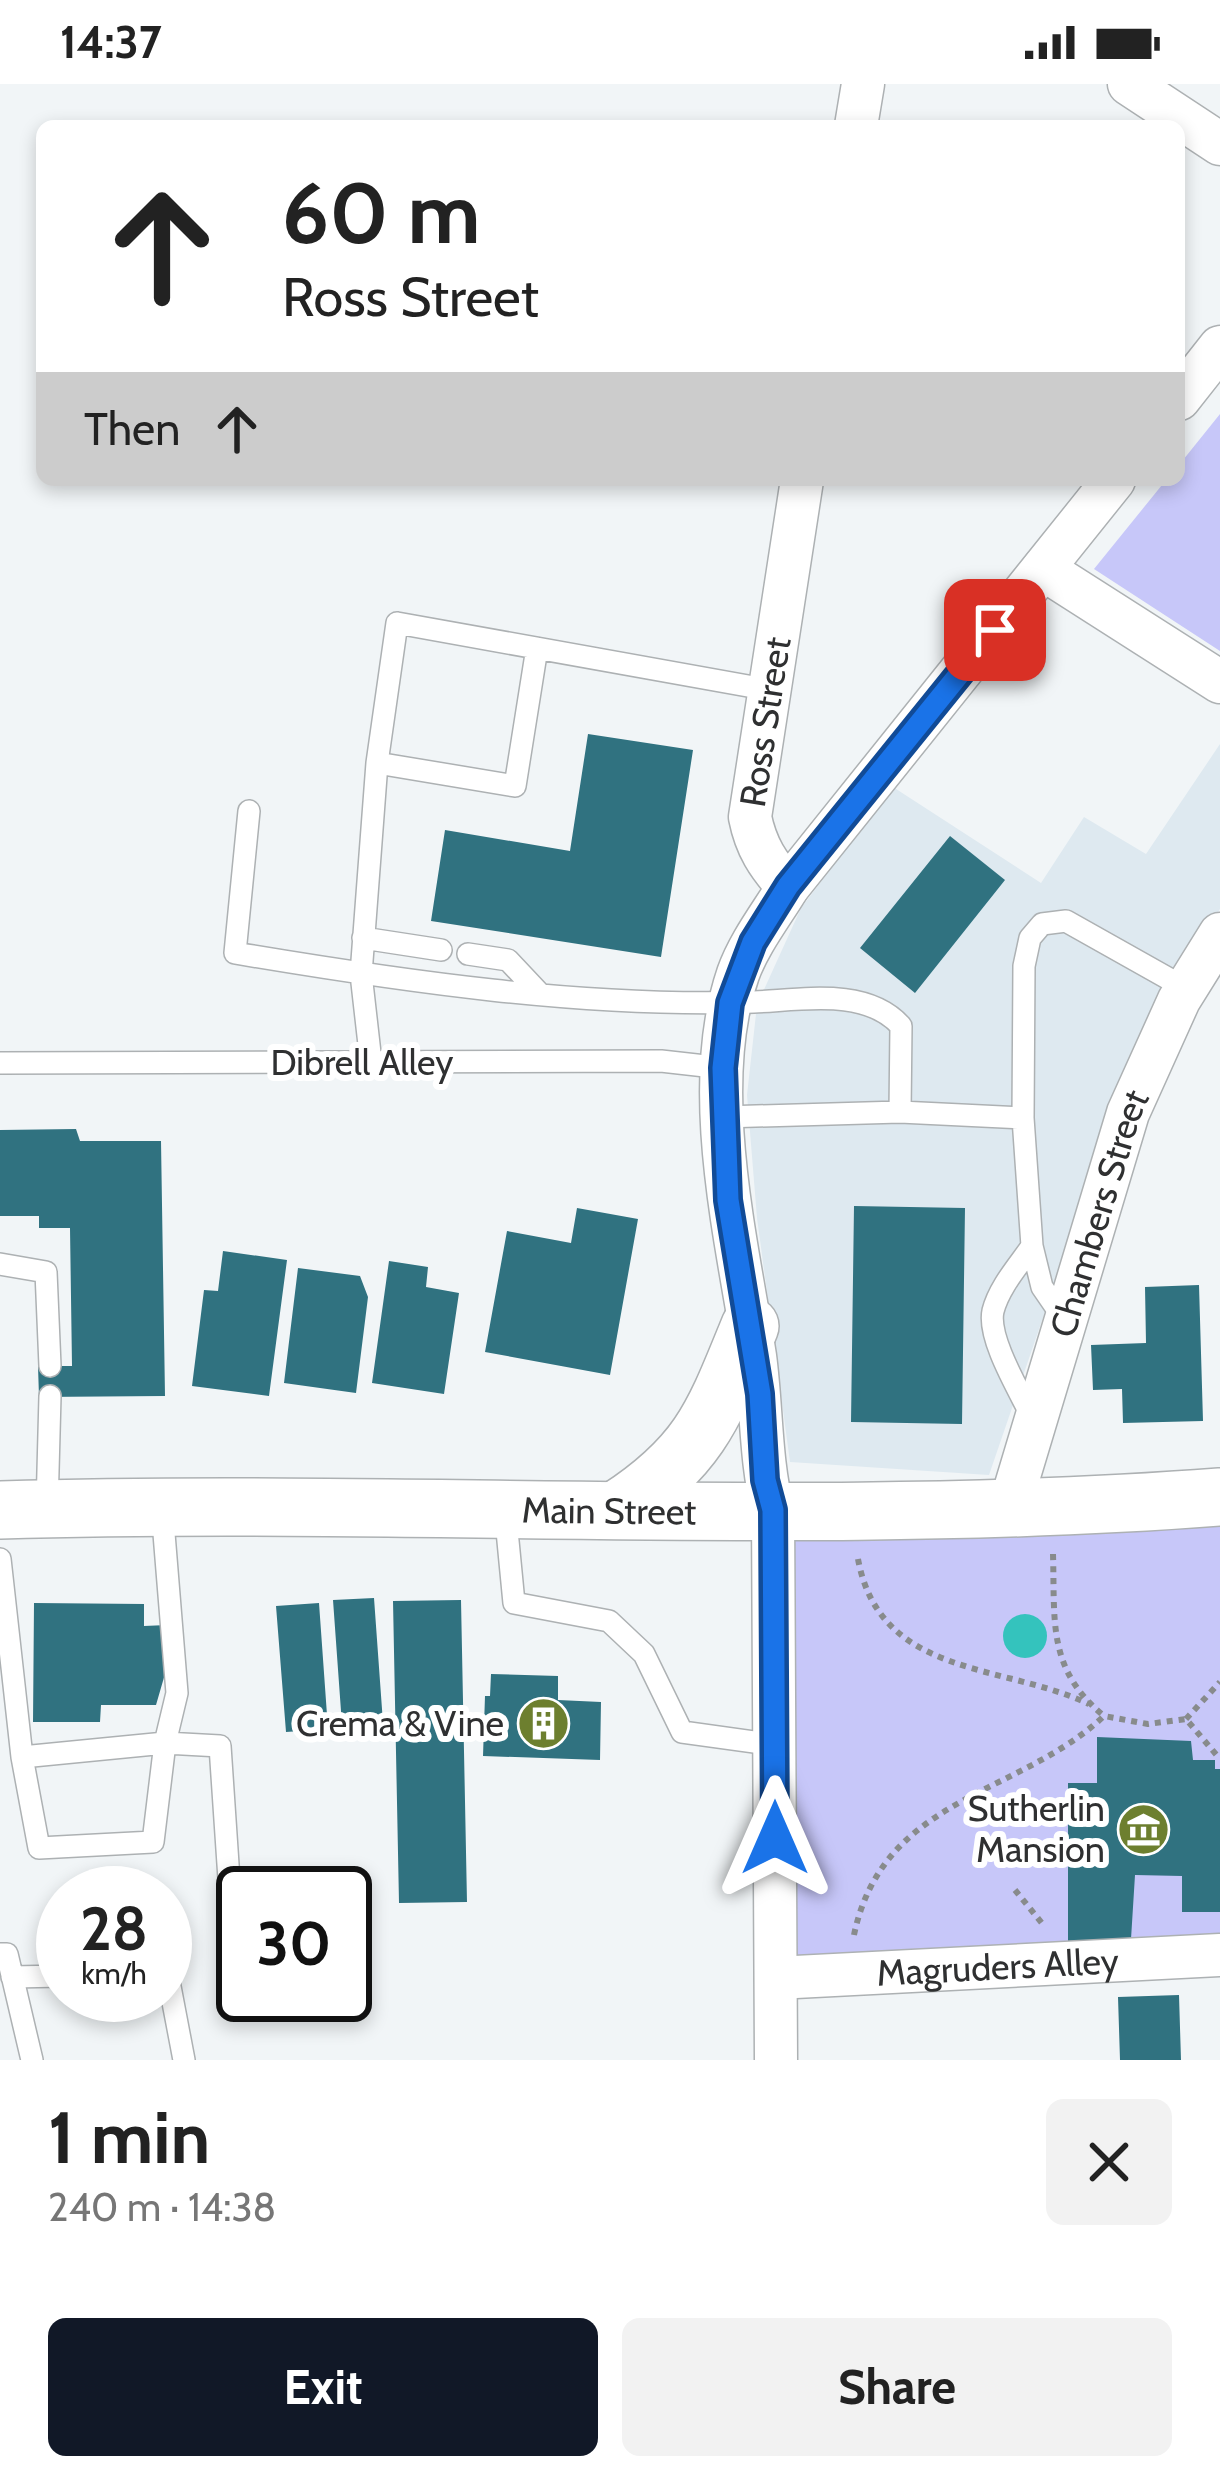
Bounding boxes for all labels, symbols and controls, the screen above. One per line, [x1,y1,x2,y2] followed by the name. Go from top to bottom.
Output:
[60,15,162,69] text: 14:37
[282,162,480,264] text: 60 m
[84,168,240,324] icon: ahead
[282,264,539,330] text: Ross Street
[204,396,270,462] icon: ahead
[84,402,180,456] text: Then
[944,579,1046,681] pin
[962,597,1028,663] icon: arrive
[730,634,799,810] street label: Ross Street
[270,1040,454,1084] street label: Dibrell Alley
[1040,1083,1158,1342] street label: Chambers Street
[521,1488,696,1533] street label: Main Street
[515,1695,571,1751] building icon: Crema & Vine
[296,1701,504,1745] place label: Crema & Vine
[712,1775,838,1901] position arrow
[968,1786,1105,1871] place label: Sutherlin Mansion
[1116,1801,1172,1857] museum icon: Sutherlin Mansion
[216,1866,372,2022] speed limit sign: 30
[80,1892,148,1965] text: 28
[875,1938,1120,1995] street label: Magruders Alley
[81,1955,147,1992] text: km/h
[48,2094,210,2181] text: 1 min
[1046,2099,1172,2225] button: close
[48,2183,276,2231] text: 240 m · 14:38
[48,2318,598,2456] button: Exit
[622,2318,1172,2456] button: Share

